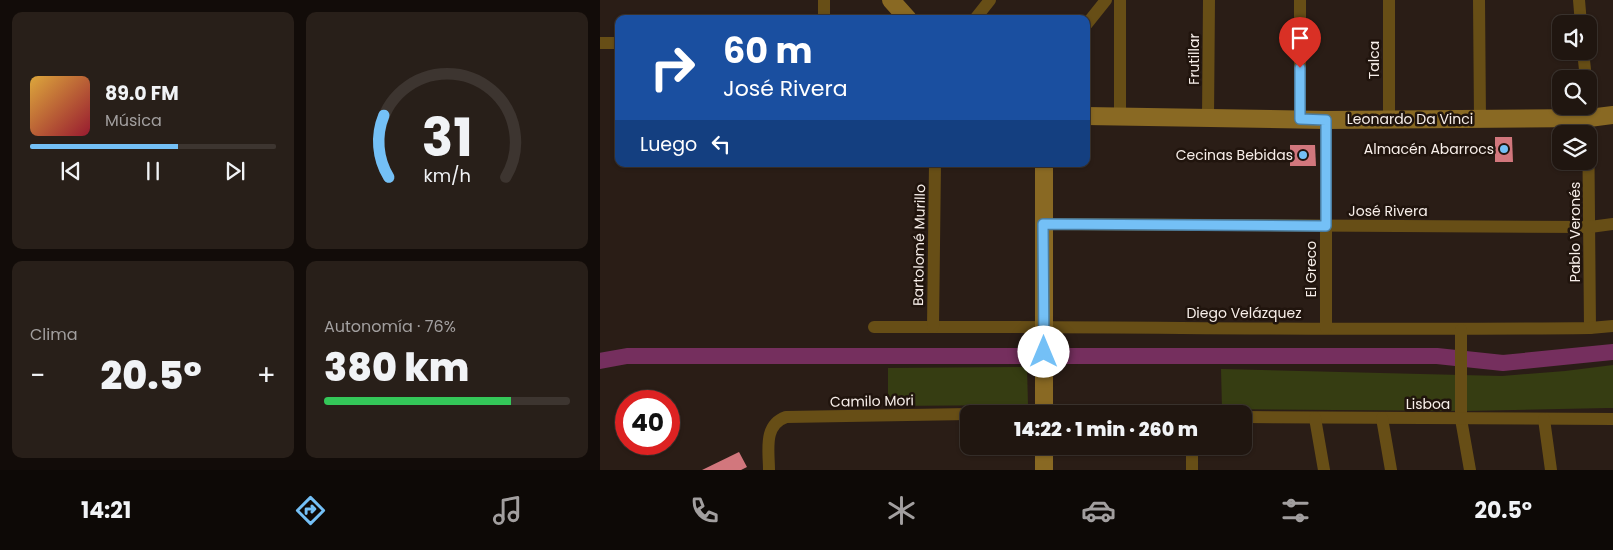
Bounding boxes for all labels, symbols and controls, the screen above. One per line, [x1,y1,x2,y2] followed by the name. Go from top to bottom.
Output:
[1552,15,1597,170] map controls
[1552,15,1597,60] button: sound
[1279,17,1321,68] pin
[1286,24,1314,52] icon: arrive
[723,26,813,75] text: 60 m
[1184,33,1204,85] street label: Frutillar
[640,35,705,100] icon: right
[1364,41,1384,79] street label: Talca
[1552,70,1597,115] button: search
[723,73,848,104] text: José Rivera
[105,80,179,107] text: 89.0 FM
[421,101,473,174] text: 31
[105,109,162,132] text: Música
[1347,109,1473,129] street label: Leonardo Da Vinci
[1552,125,1597,170] button: layers
[707,130,735,158] icon: left
[640,131,697,158] text: Luego
[1364,139,1494,159] place label: Almacén Abarrocs
[1498,143,1510,155] marker: Almacén Abarrocs
[1176,145,1293,165] place label: Cecinas Bebidas
[1297,149,1309,161] marker: Cecinas Bebidas
[57,157,85,185] icon: previous
[139,157,167,185] icon: pause
[221,157,249,185] icon: next
[423,163,471,188] text: km/h
[1565,182,1585,282] street label: Pablo Veronés
[908,184,930,306] street label: Bartolomé Murillo
[1348,201,1428,221] street label: José Rivera
[1301,241,1321,297] street label: El Greco
[1186,303,1302,323] street label: Diego Velázquez
[324,315,456,338] text: Autonomía · 76%
[30,323,78,346] text: Clima
[1017,325,1069,377] position arrow
[324,341,469,394] text: 380 km
[101,349,202,402] text: 20.5°
[30,356,45,395] text: −
[257,356,276,395] text: +
[615,390,680,455] speed limit sign: 40
[830,390,914,412] street label: Camilo Mori
[1406,394,1450,414] street label: Lisboa
[1014,416,1198,443] text: 14:22 · 1 min · 260 m
[293,493,328,528] icon: directions
[490,493,525,528] icon: music
[687,493,722,528] icon: phone
[884,493,919,528] icon: climate
[1081,493,1116,528] icon: car
[1278,493,1313,528] icon: filters
[81,495,131,526] text: 14:21
[1474,495,1532,526] text: 20.5°

